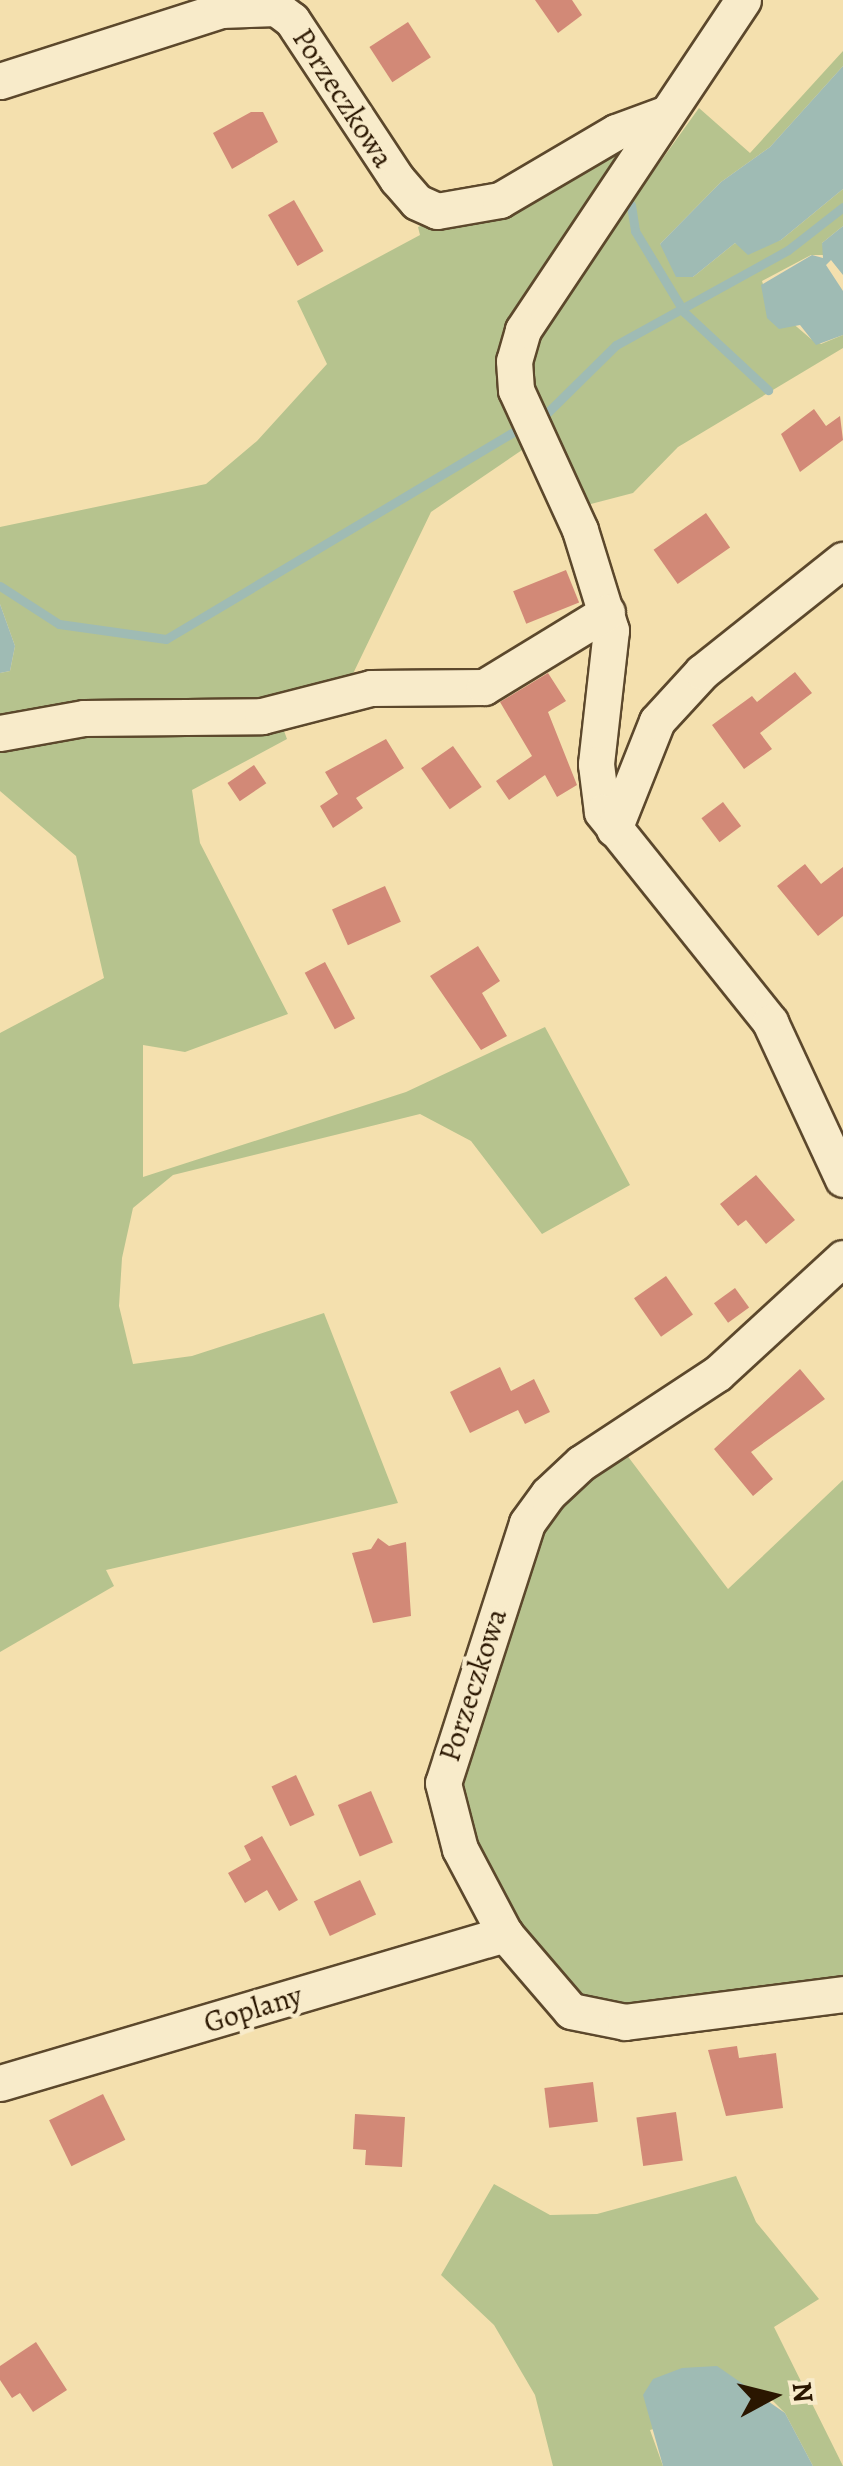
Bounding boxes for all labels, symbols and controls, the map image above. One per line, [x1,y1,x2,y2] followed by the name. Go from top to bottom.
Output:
[285,22,401,174] street label: Porzeczkowa
[431,1604,515,1766] street label: Porzeczkowa
[200,1977,306,2041] street label: Goplany
[723,2346,823,2446] north arrow
[783,2380,823,2405] text: N

